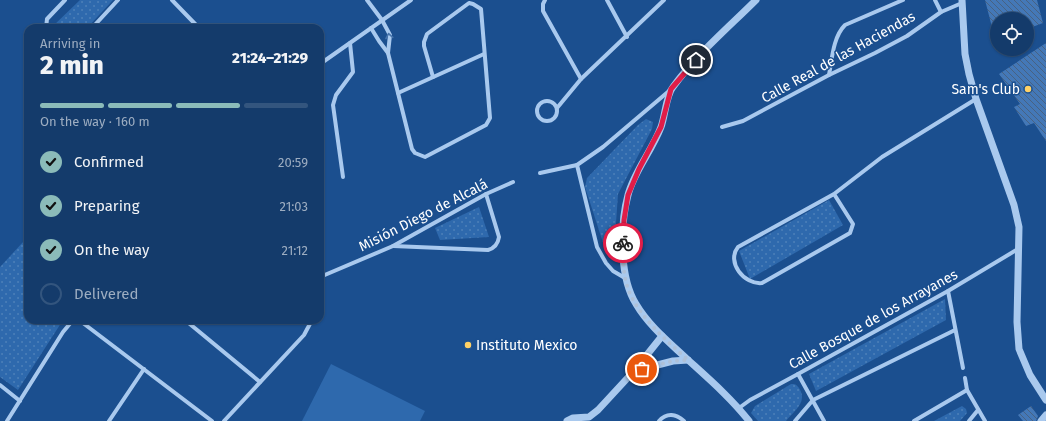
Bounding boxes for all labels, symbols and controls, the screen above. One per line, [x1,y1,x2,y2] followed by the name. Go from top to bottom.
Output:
[758,8,918,107] street label: Calle Real de las Haciendas
[990,12,1034,56] map controls
[990,12,1034,56] button: locate
[385,32,393,39] one-way arrow
[40,36,100,51] text: Arriving in
[679,43,713,77] pin
[232,49,308,67] text: 21:24–21:29
[685,49,707,71] icon: home
[40,50,104,81] text: 2 min
[951,81,1020,98] place label: Sam's Club
[1023,84,1033,94] marker: Sam's Club
[40,114,150,129] text: On the way · 160 m
[40,151,62,173] icon: check
[74,153,144,171] text: Confirmed
[278,155,308,170] text: 20:59
[356,176,491,255] street label: Misión Diego de Alcalá
[40,195,62,217] icon: check
[74,197,139,215] text: Preparing
[280,199,308,214] text: 21:03
[603,223,643,263] courier
[612,232,634,254] icon: bike
[40,239,62,261] icon: check
[74,241,149,259] text: On the way
[282,243,308,258] text: 21:12
[786,266,961,373] street label: Calle Bosque de los Arrayanes
[74,285,138,303] text: Delivered
[476,337,578,354] place label: Instituto Mexico
[463,340,473,350] marker: Instituto Mexico
[625,352,659,386] pin
[631,358,653,380] icon: bag

